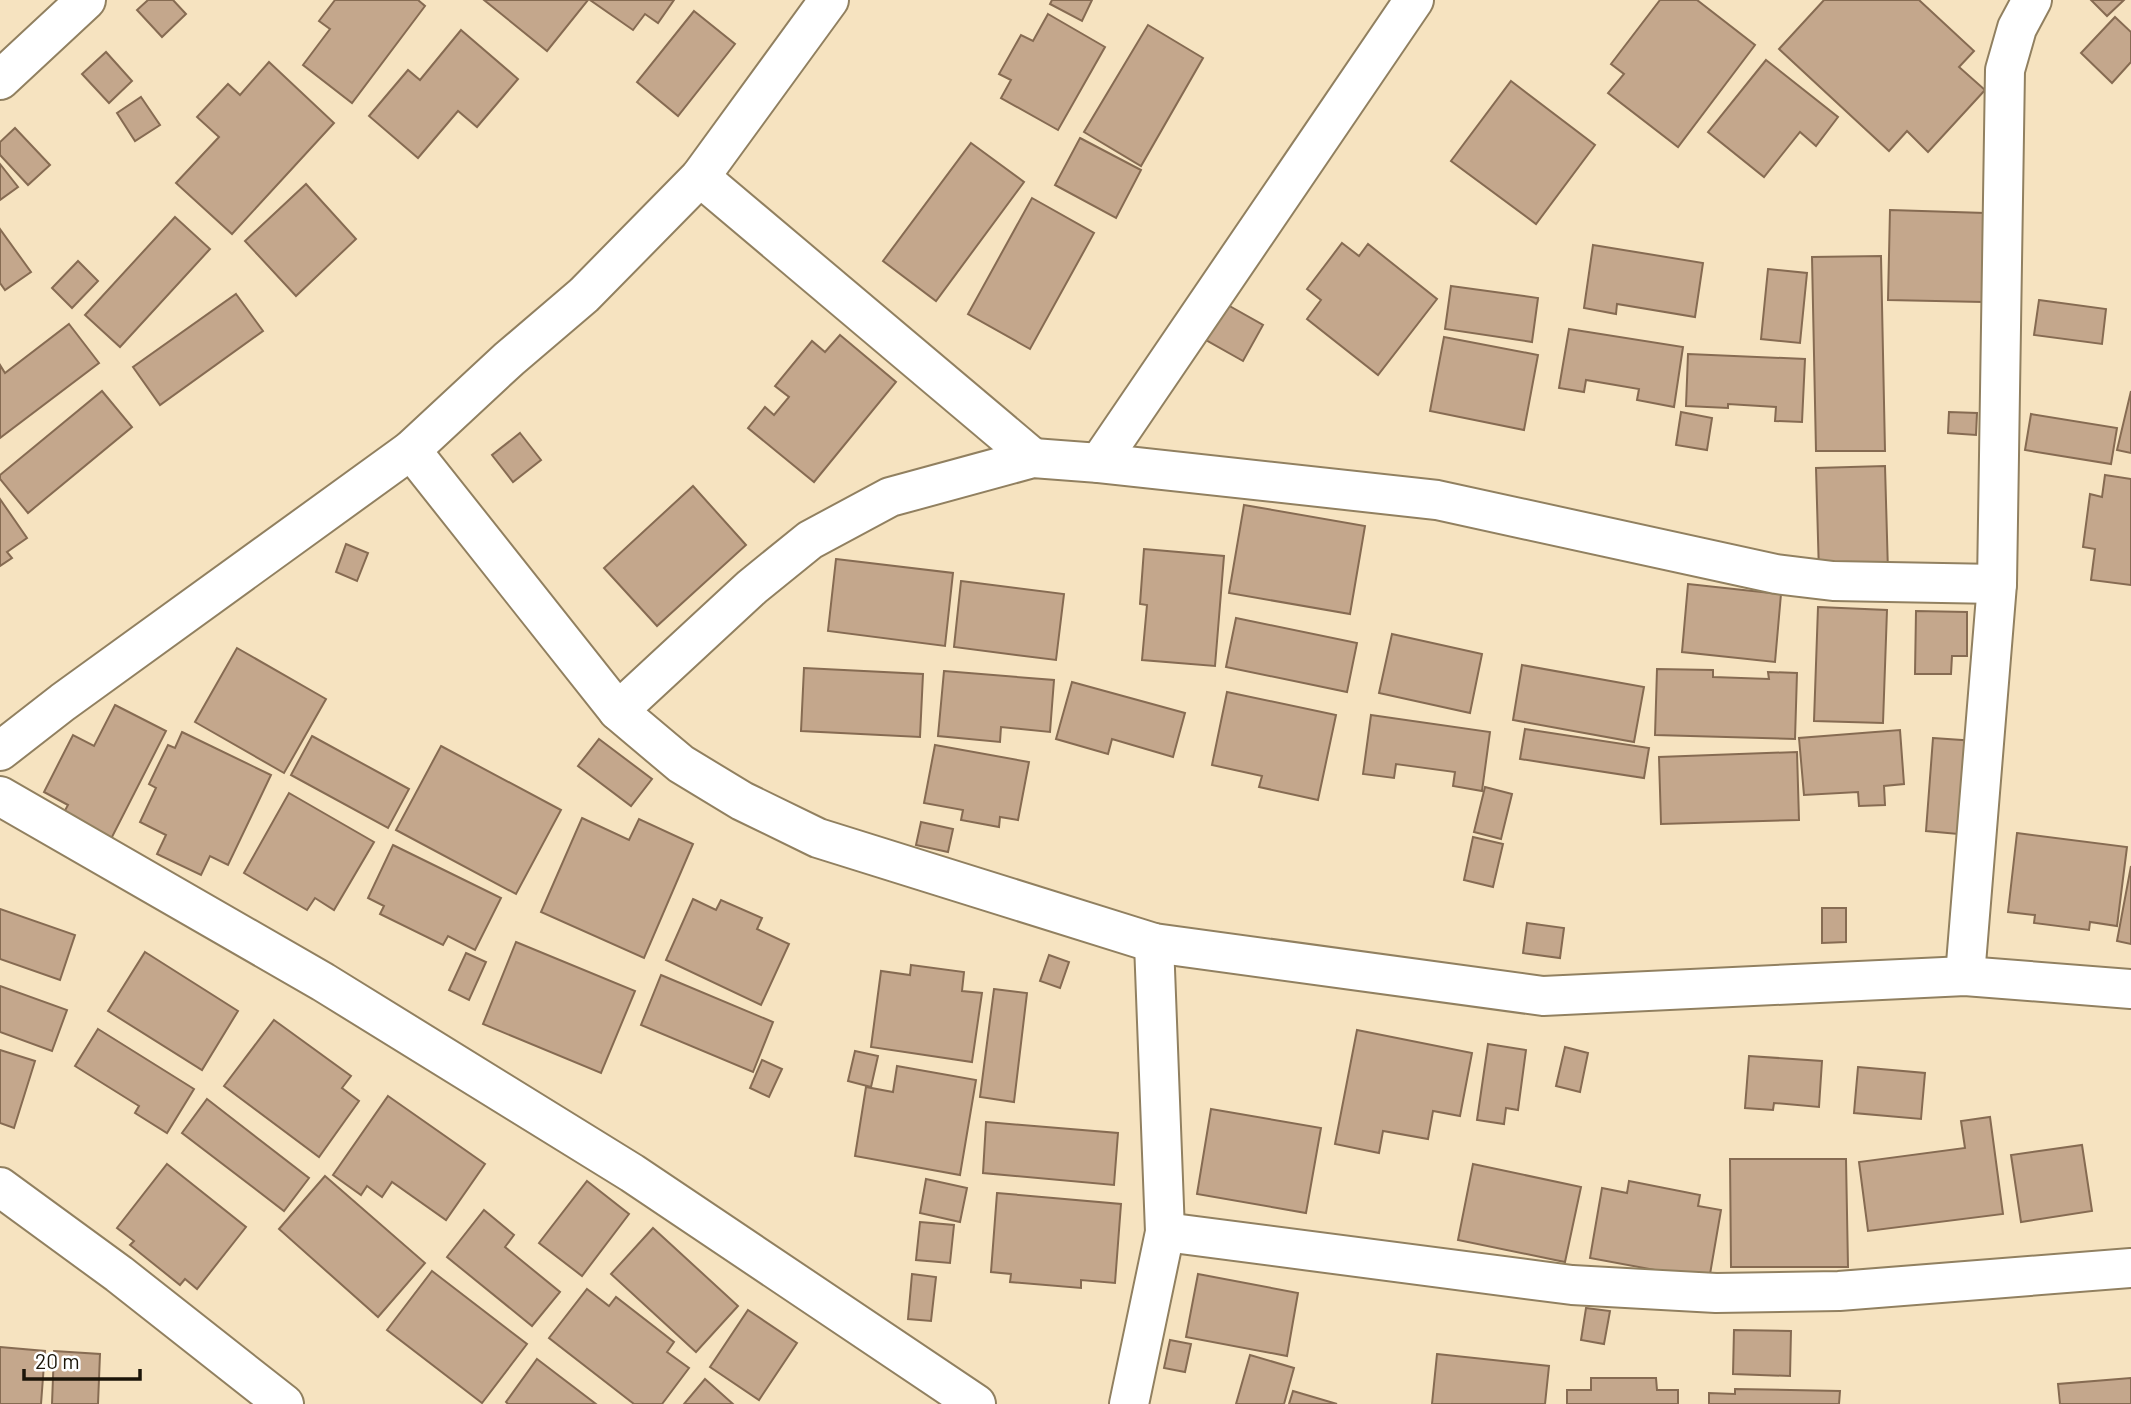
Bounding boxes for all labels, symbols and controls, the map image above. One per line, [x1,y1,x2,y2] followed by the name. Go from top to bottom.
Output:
[24,1338,140,1382] scale bar
[35,1348,80,1373] text: 20 m

